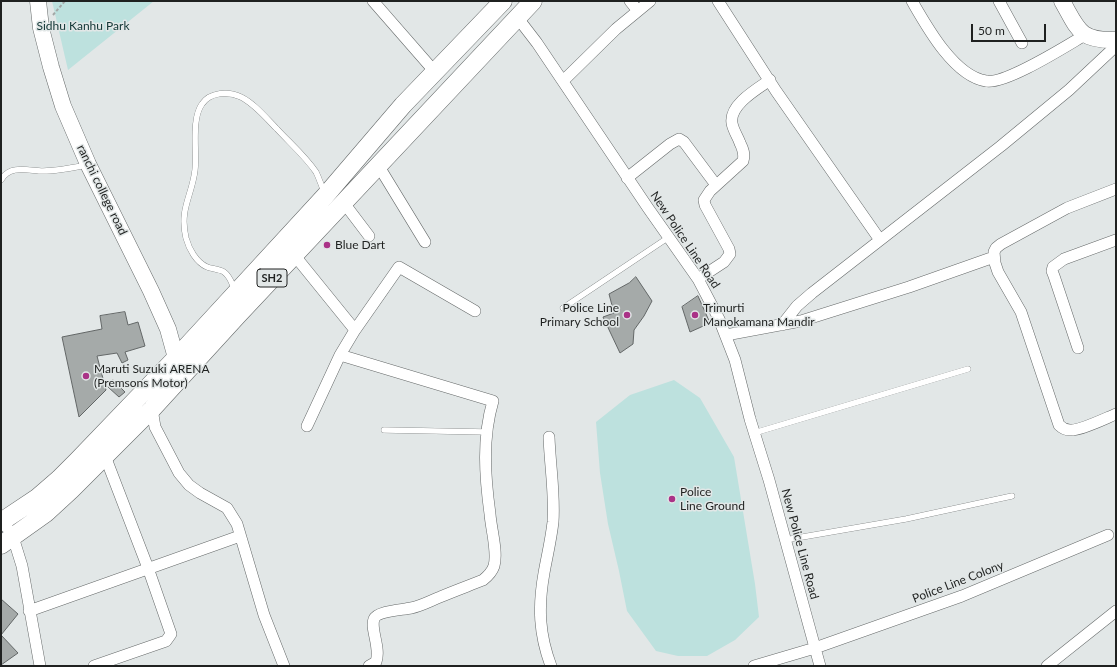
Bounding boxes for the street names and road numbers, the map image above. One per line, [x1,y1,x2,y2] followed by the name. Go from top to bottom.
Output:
[74,142,130,238] street label: ranchi college road
[647,189,723,291] street label: New Police Line Road
[257,269,287,287] road number: SH2
[778,487,822,601] street label: New Police Line Road
[910,558,1006,606] street label: Police Line Colony

